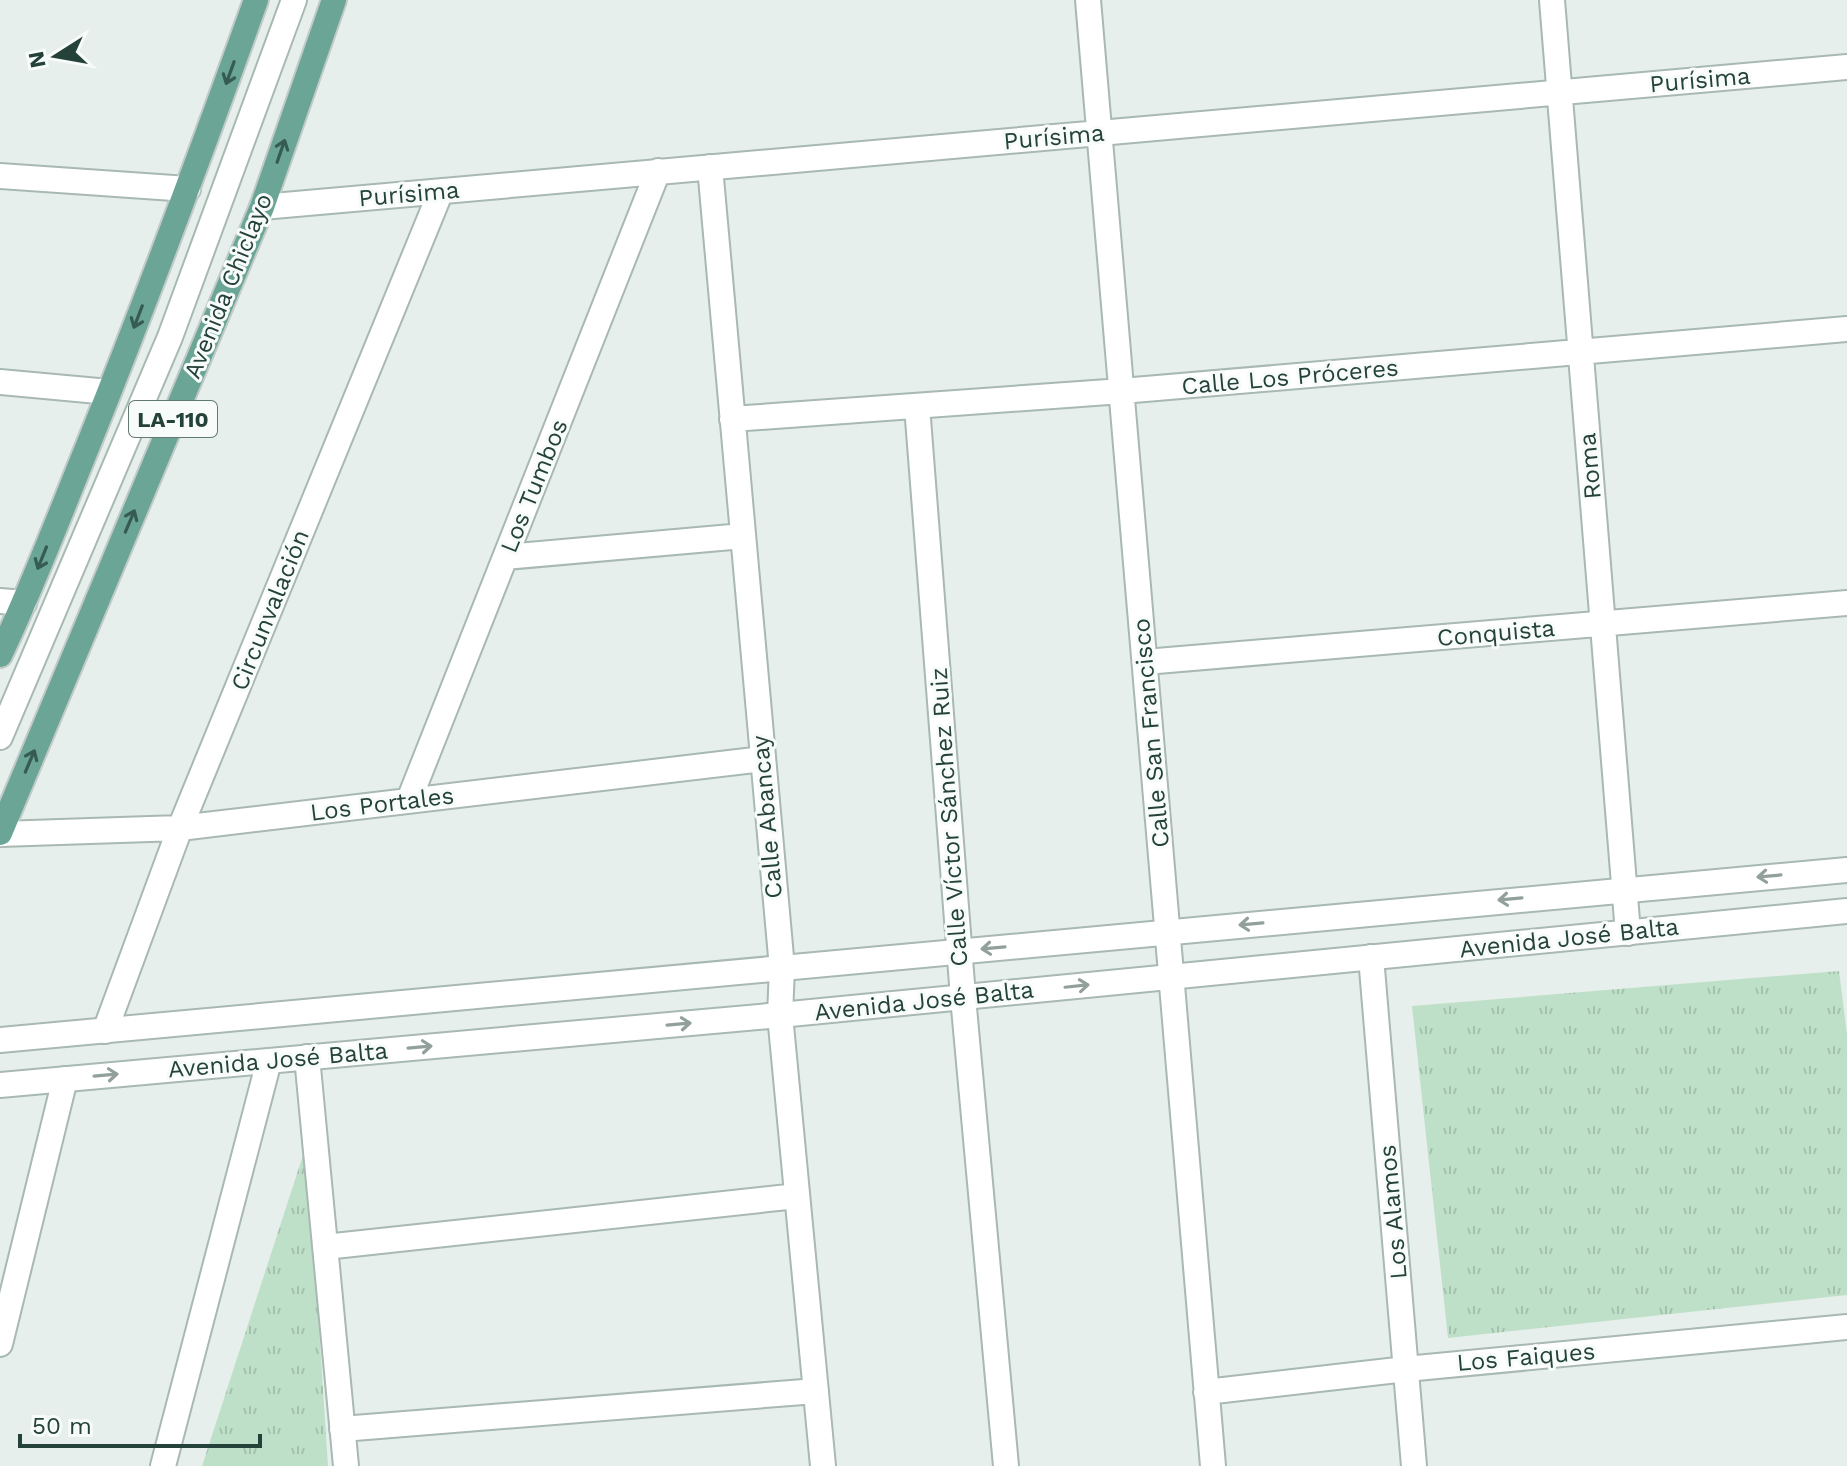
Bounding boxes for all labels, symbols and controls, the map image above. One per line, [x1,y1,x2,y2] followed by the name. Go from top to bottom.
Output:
[16,16,96,96] north arrow
[23,49,51,70] text: N
[222,61,236,85] one-way arrow
[1648,62,1752,98] street label: Purísima
[1002,119,1106,155] street label: Purísima
[275,139,290,164] one-way arrow
[357,176,461,212] street label: Purísima
[178,189,278,383] street label: Avenida Chiclayo
[130,304,145,329] one-way arrow
[1180,354,1400,400] street label: Calle Los Próceres
[129,401,217,437] road number: LA-110
[495,415,573,557] street label: Los Tumbos
[1573,432,1607,500] street label: Roma
[124,509,139,534] one-way arrow
[225,526,315,694] street label: Circunvalación
[34,545,49,570] one-way arrow
[1436,614,1556,652] street label: Conquista
[1127,617,1175,849] street label: Calle San Francisco
[925,667,973,967] street label: Calle Víctor Sánchez Ruiz
[746,734,788,900] street label: Calle Abancay
[24,749,38,774] one-way arrow
[309,781,455,827] street label: Los Portales
[1756,869,1783,884] one-way arrow
[1497,892,1524,907] one-way arrow
[1458,913,1680,963] street label: Avenida José Balta
[1239,916,1265,931] one-way arrow
[980,941,1007,956] one-way arrow
[813,976,1035,1026] street label: Avenida José Balta
[1064,979,1090,994] one-way arrow
[665,1016,692,1031] one-way arrow
[167,1036,389,1084] street label: Avenida José Balta
[406,1040,433,1055] one-way arrow
[92,1068,119,1083] one-way arrow
[1373,1144,1413,1280] street label: Los Alamos
[1456,1337,1596,1377] street label: Los Faiques
[20,1398,260,1448] scale bar
[32,1412,92,1440] text: 50 m

